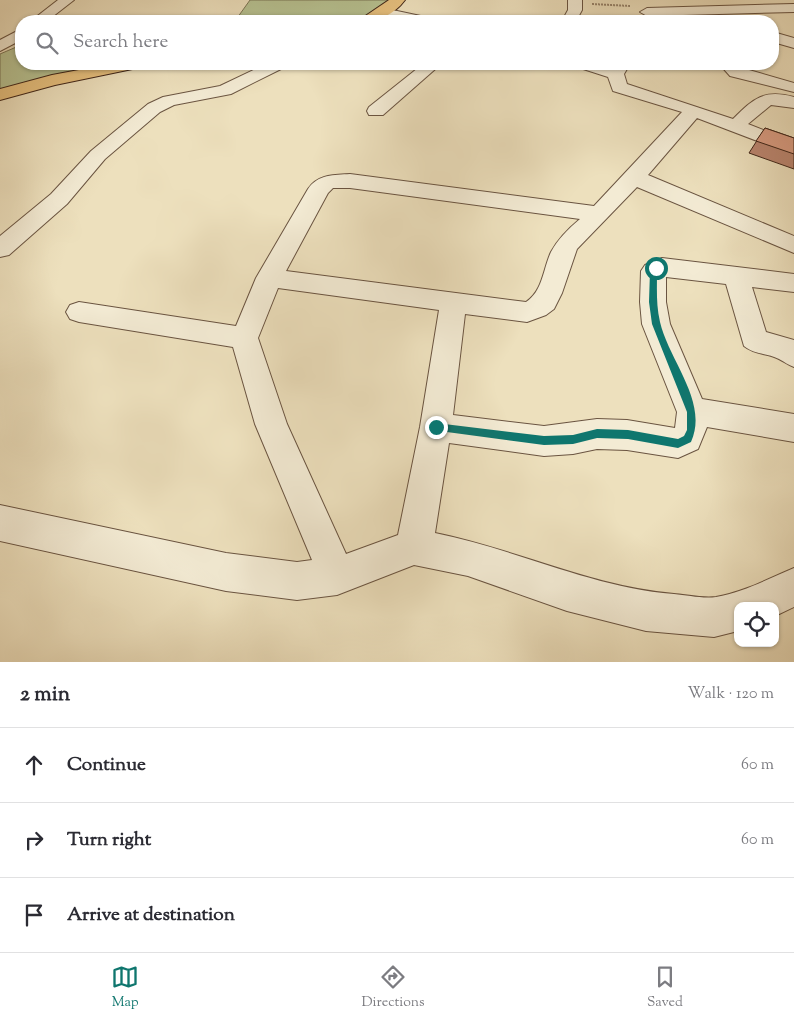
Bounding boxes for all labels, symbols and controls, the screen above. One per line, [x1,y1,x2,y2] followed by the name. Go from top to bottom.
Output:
[15,15,779,70] search box
[33,29,61,57] icon: search
[73,29,168,56] text: Search here
[645,257,668,280] route start
[425,416,448,439] route end
[734,602,779,647] map controls
[734,602,779,647] button: locate
[20,680,70,710] text: 2 min
[688,683,774,706] text: Walk · 120 m
[20,751,48,779] icon: ahead
[67,752,146,779] text: Continue
[741,754,774,777] text: 60 m
[20,826,48,854] icon: right
[67,827,151,854] text: Turn right
[741,829,774,852] text: 60 m
[20,901,48,929] icon: arrive
[67,902,235,929] text: Arrive at destination
[111,963,139,1013] tab: Map
[361,963,425,1013] tab: Directions
[647,963,683,1013] tab: Saved

